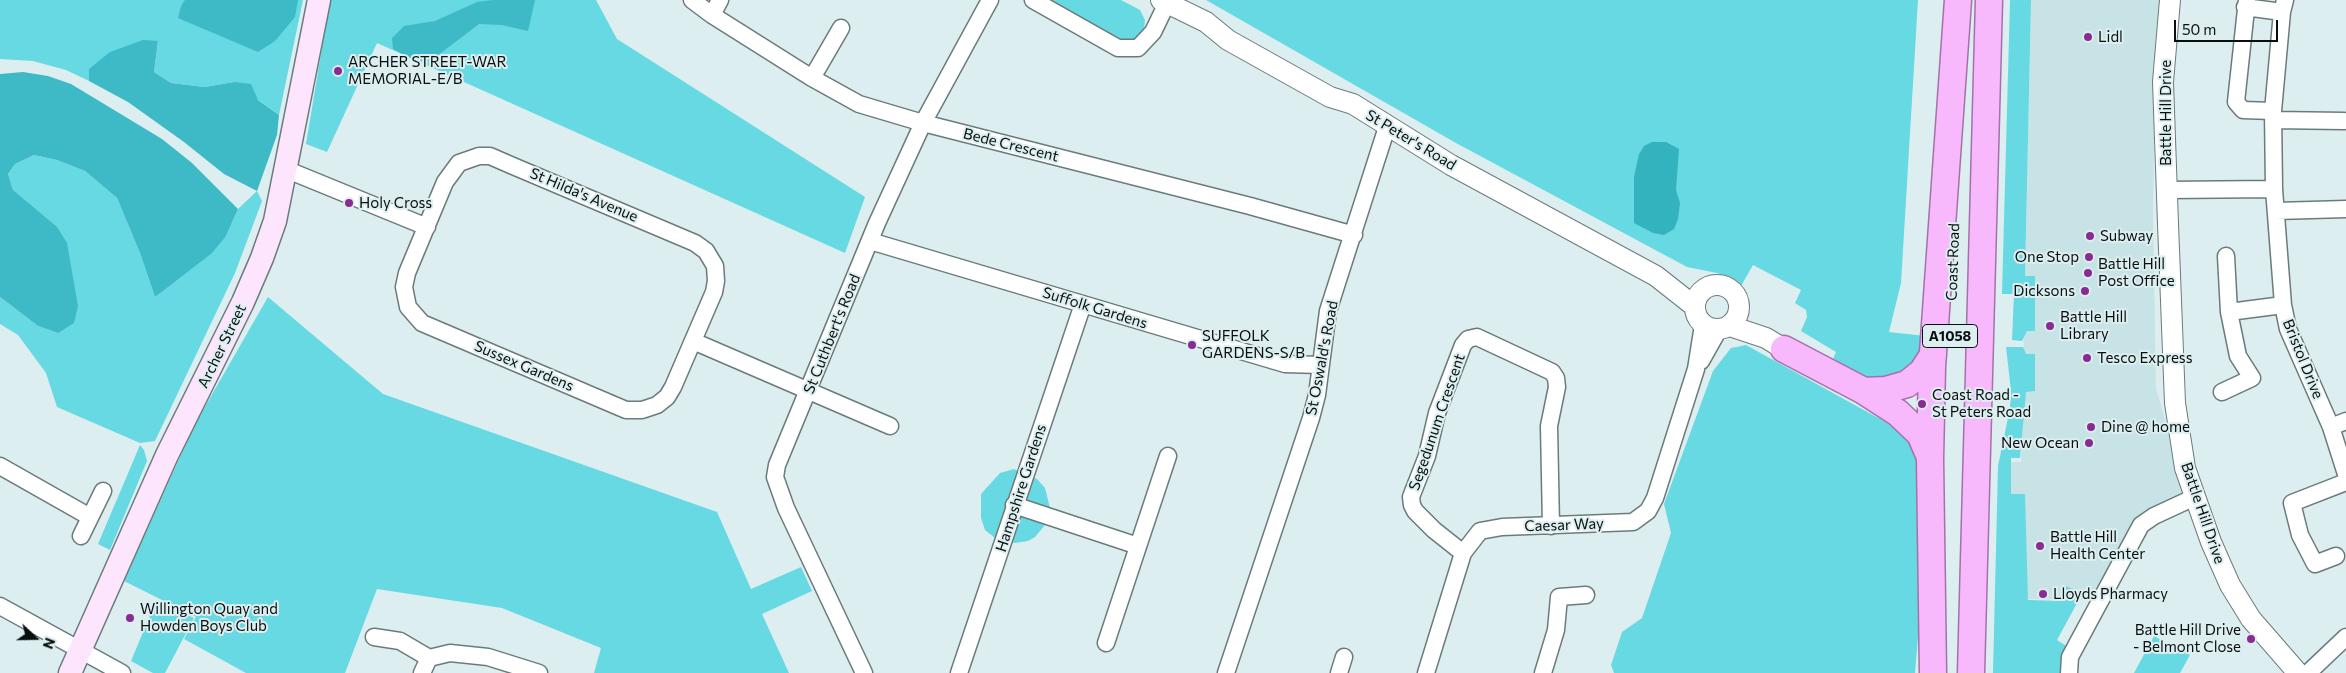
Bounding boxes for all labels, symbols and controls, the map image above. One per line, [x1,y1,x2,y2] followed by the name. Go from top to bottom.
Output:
[2176,10,2280,42] scale bar
[2182,20,2216,38] text: 50 m
[2098,28,2123,46] place label: Lidl
[2082,31,2094,43] marker: Lidl
[348,53,507,88] place label: ARCHER STREET-WAR MEMORIAL-E/B
[2157,60,2175,166] street label: Battle Hill Drive
[332,65,344,77] marker: ARCHER STREET-WAR MEMORIAL-E/B
[1363,106,1459,174] street label: St Peter's Road
[961,124,1061,166] street label: Bede Crescent
[527,164,641,226] street label: St Hilda's Avenue
[359,194,432,212] place label: Holy Cross
[343,197,355,209] marker: Holy Cross
[1943,223,1963,301] street label: Coast Road
[2100,227,2153,245] place label: Subway
[2084,230,2096,242] marker: Subway
[2015,248,2079,266] place label: One Stop
[2083,251,2095,263] marker: One Stop
[2098,255,2175,290] place label: Battle Hill Post Office
[2082,267,2094,279] marker: Battle Hill Post Office
[800,271,864,397] street label: St Cuthbert's Road
[2013,282,2075,300] place label: Dicksons
[1040,284,1150,332] street label: Suffolk Gardens
[2079,285,2091,297] marker: Dicksons
[1302,299,1342,417] street label: St Oswald's Road
[194,301,250,391] street label: Archer Street
[2060,308,2127,343] place label: Battle Hill Library
[2279,317,2327,401] street label: Bristol Drive
[2044,320,2056,332] marker: Battle Hill Library
[1922,324,1978,348] road number: A1058
[1202,327,1305,362] place label: SUFFOLK GARDENS-S/B
[472,337,576,395] street label: Sussex Gardens
[1186,339,1198,351] marker: SUFFOLK GARDENS-S/B
[2097,349,2192,367] place label: Tesco Express
[1405,351,1469,493] street label: Segedunum Crescent
[2081,352,2093,364] marker: Tesco Express
[1932,386,2031,421] place label: Coast Road - St Peters Road
[1916,398,1928,410] marker: Coast Road - St Peters Road
[2101,418,2190,436] place label: Dine @ home
[2085,421,2097,433] marker: Dine @ home
[992,422,1050,554] street label: Hampshire Gardens
[2001,434,2079,452] place label: New Ocean
[2083,437,2095,449] marker: New Ocean
[2177,460,2229,566] street label: Battle Hill Drive
[1524,515,1604,535] street label: Caesar Way
[2050,528,2145,563] place label: Battle Hill Health Center
[2034,540,2046,552] marker: Battle Hill Health Center
[2053,585,2168,603] place label: Lloyds Pharmacy
[2037,588,2049,600] marker: Lloyds Pharmacy
[140,600,278,635] place label: Willington Quay and Howden Boys Club
[124,612,136,624] marker: Willington Quay and Howden Boys Club
[10,613,60,663] north arrow
[2133,621,2241,656] place label: Battle Hill Drive - Belmont Close
[2245,633,2257,645] marker: Battle Hill Drive - Belmont Close
[40,636,59,652] text: N

